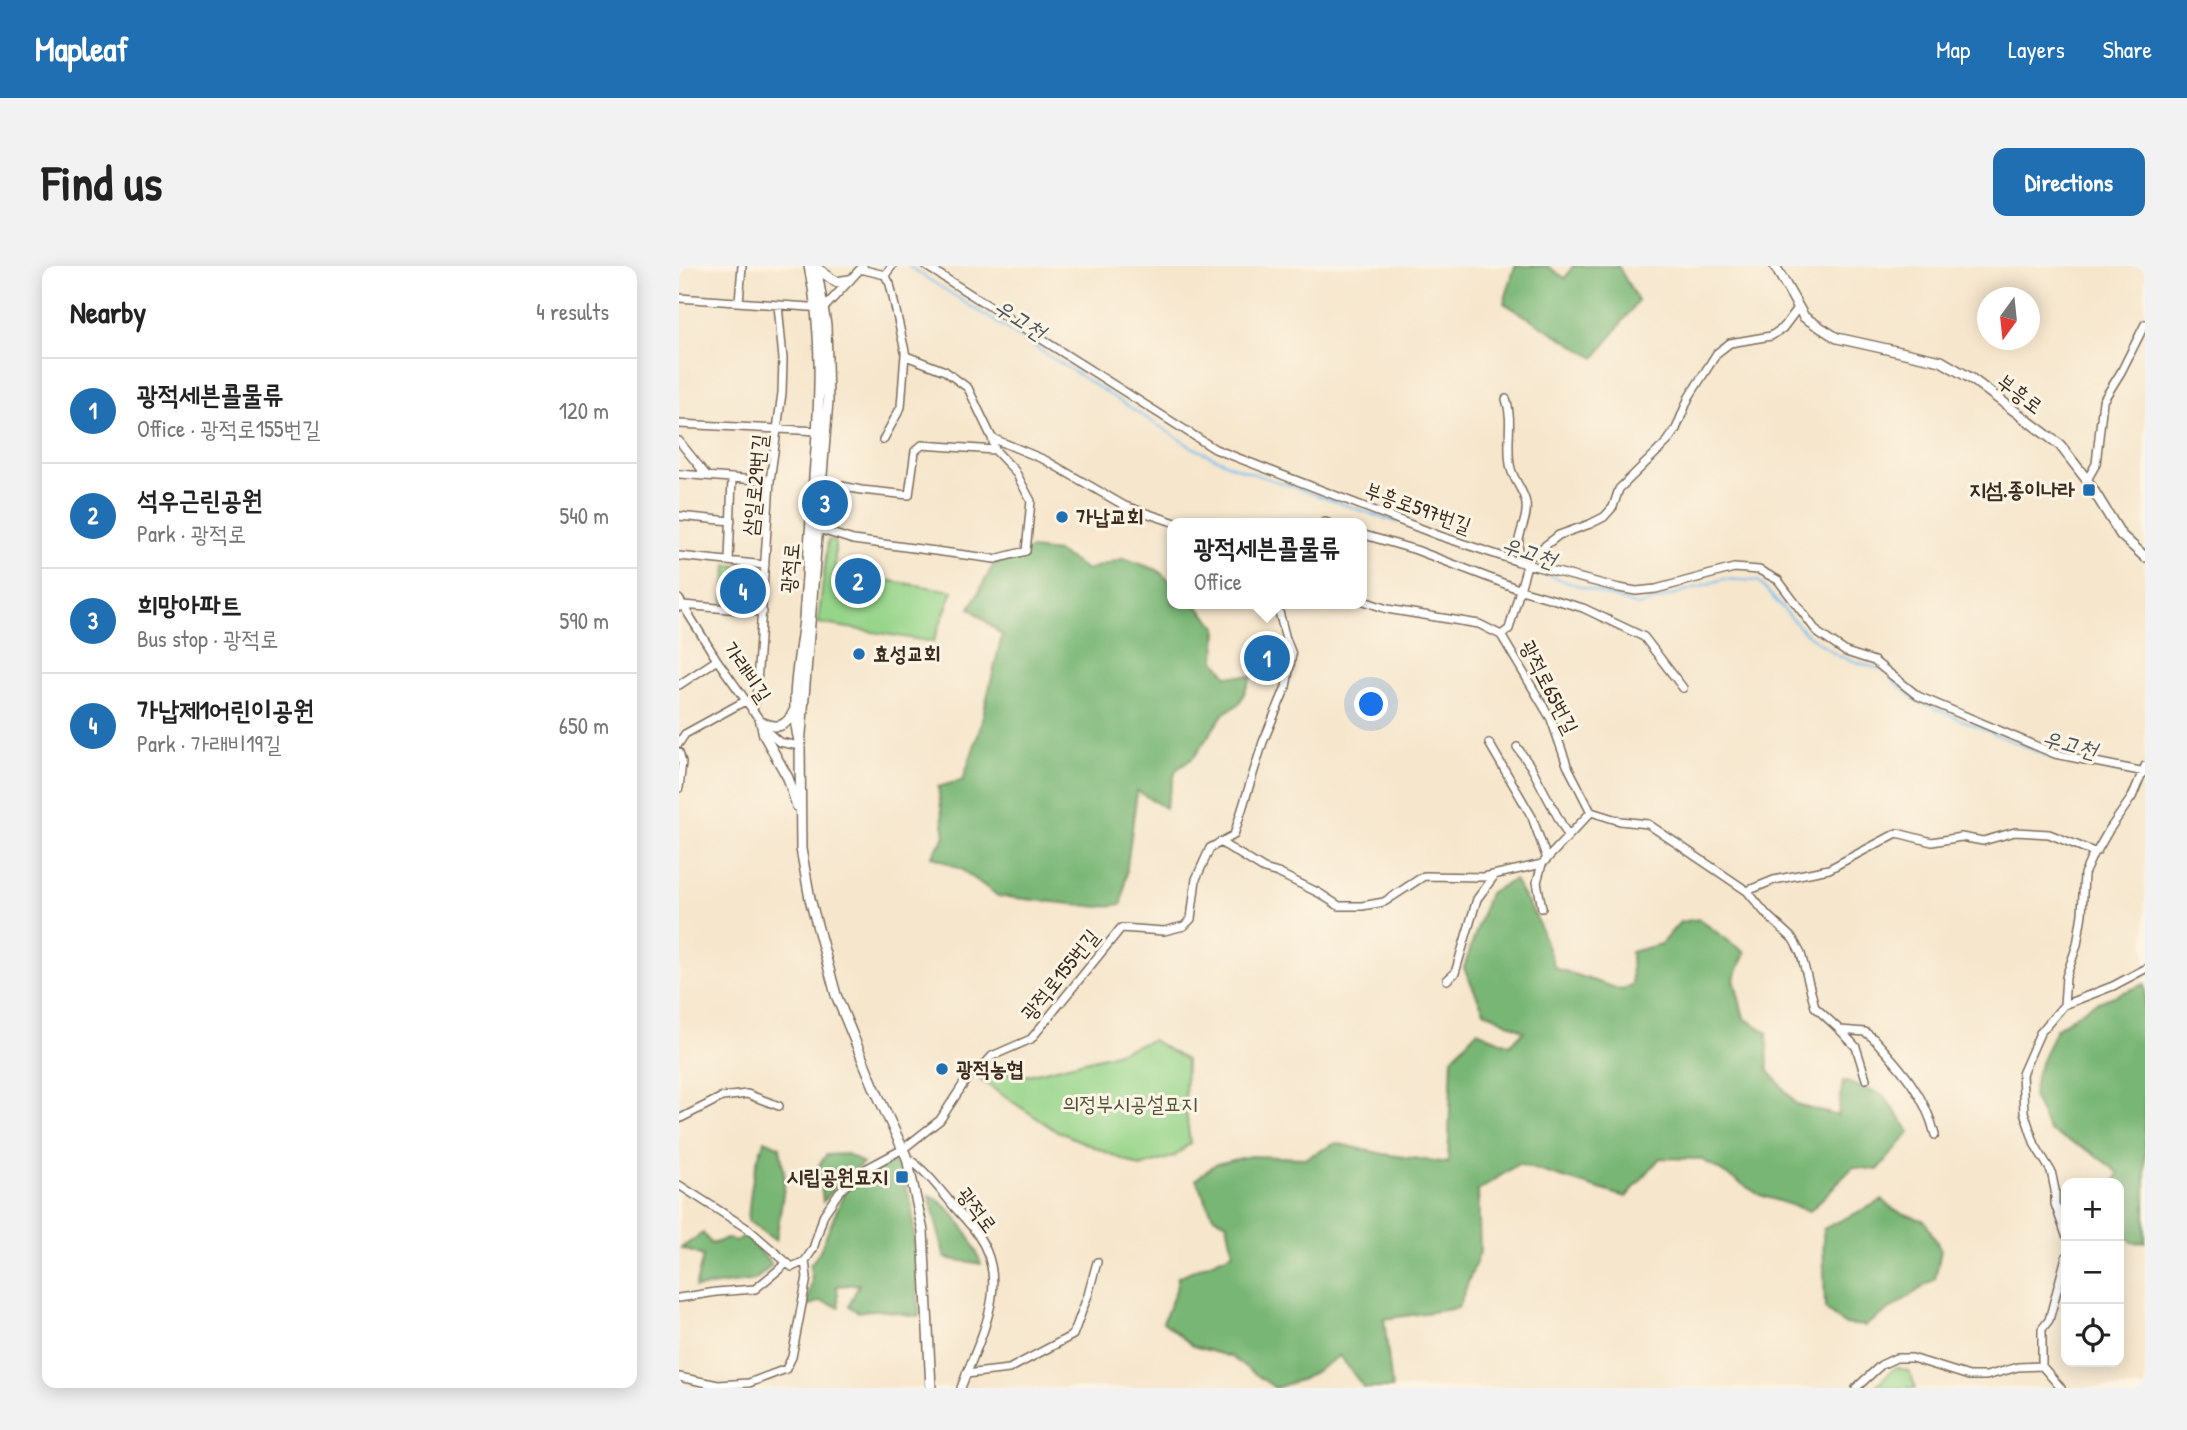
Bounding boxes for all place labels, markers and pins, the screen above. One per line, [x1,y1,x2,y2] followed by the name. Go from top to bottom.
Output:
[1969,475,2075,504] place label: 지섬.종이나라
[802,477,848,529] pin: 3
[2081,482,2097,498] marker: 지섬.종이나라
[1076,502,1144,531] place label: 가납교회
[1054,509,1070,525] marker: 가납교회
[835,555,881,607] pin: 2
[720,565,766,617] pin: 4
[1244,632,1290,684] pin: 1
[873,639,941,668] place label: 효성교회
[851,646,867,662] marker: 효성교회
[956,1054,1024,1083] place label: 광적농협
[934,1061,950,1077] marker: 광적농협
[787,1162,888,1191] place label: 시립공원묘지
[894,1169,910,1185] marker: 시립공원묘지

